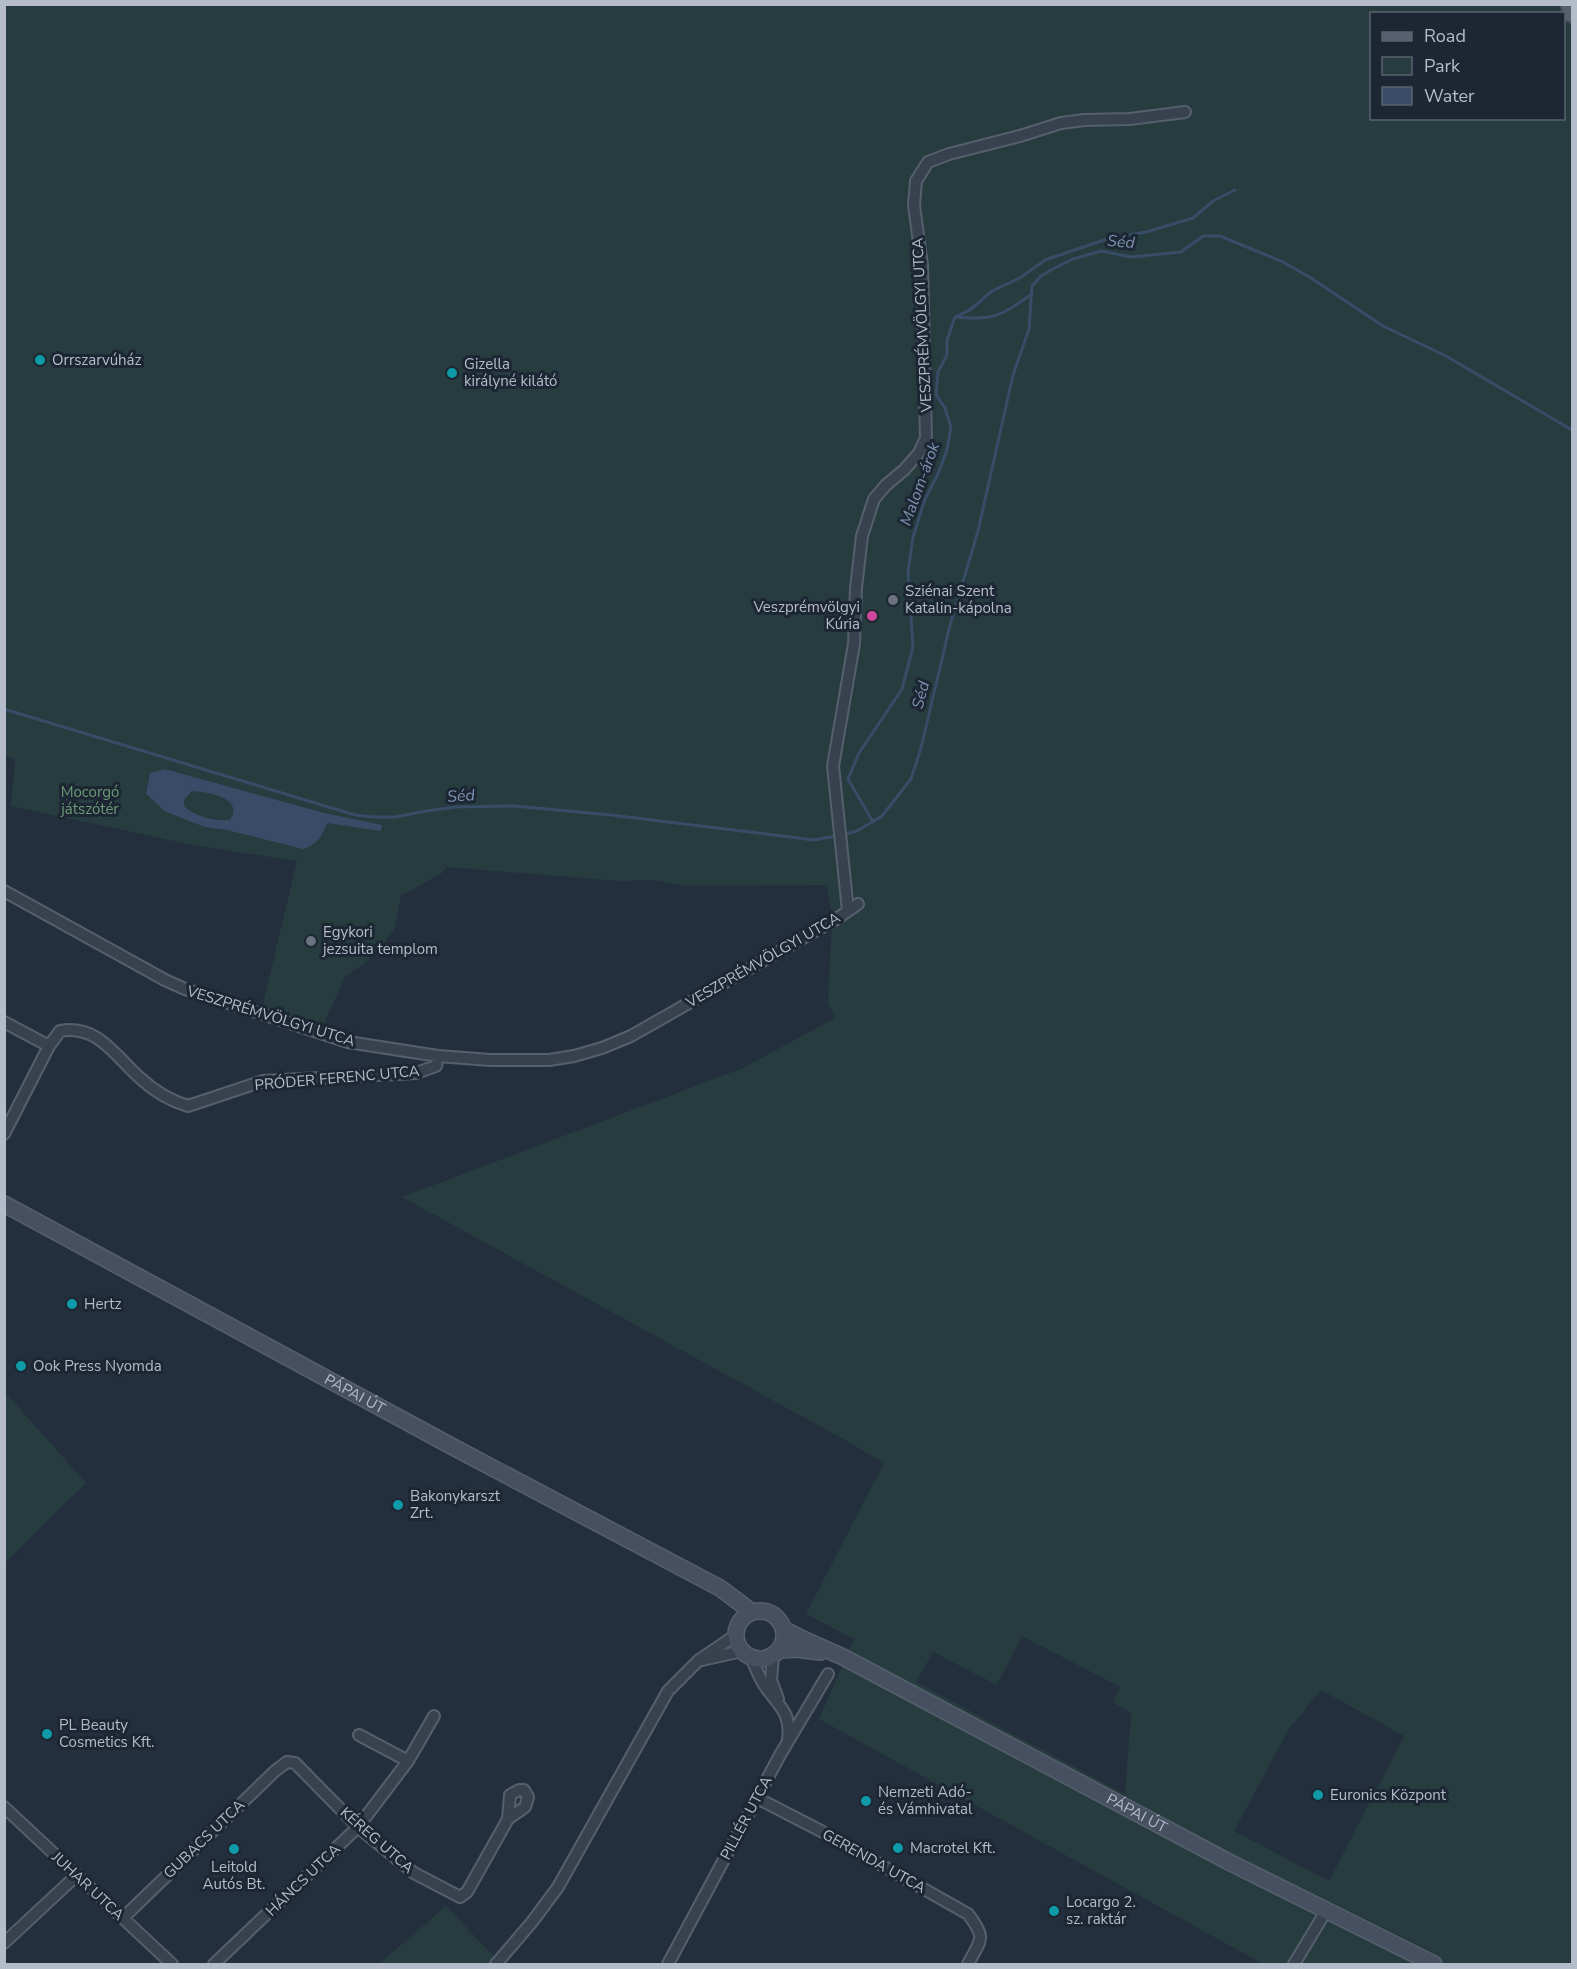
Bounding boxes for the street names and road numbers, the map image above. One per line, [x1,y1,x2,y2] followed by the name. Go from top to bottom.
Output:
[907,237,937,414] street label: VESZPRÉMVÖLGYI UTCA
[681,908,844,1013] street label: VESZPRÉMVÖLGYI UTCA
[184,981,358,1051] street label: VESZPRÉMVÖLGYI UTCA
[254,1060,420,1095] street label: PRÓDER FERENC UTCA
[321,1369,389,1418] street label: PÁPAI ÚT
[715,1772,777,1863] street label: PILLÉR UTCA
[1103,1789,1171,1838] street label: PÁPAI ÚT
[159,1795,249,1883] street label: GUBACS UTCA
[336,1802,418,1878] street label: KÉREG UTCA
[819,1824,929,1898] street label: GERENDA UTCA
[261,1839,345,1921] street label: HÁNCS UTCA
[47,1847,129,1925] street label: JUHAR UTCA

